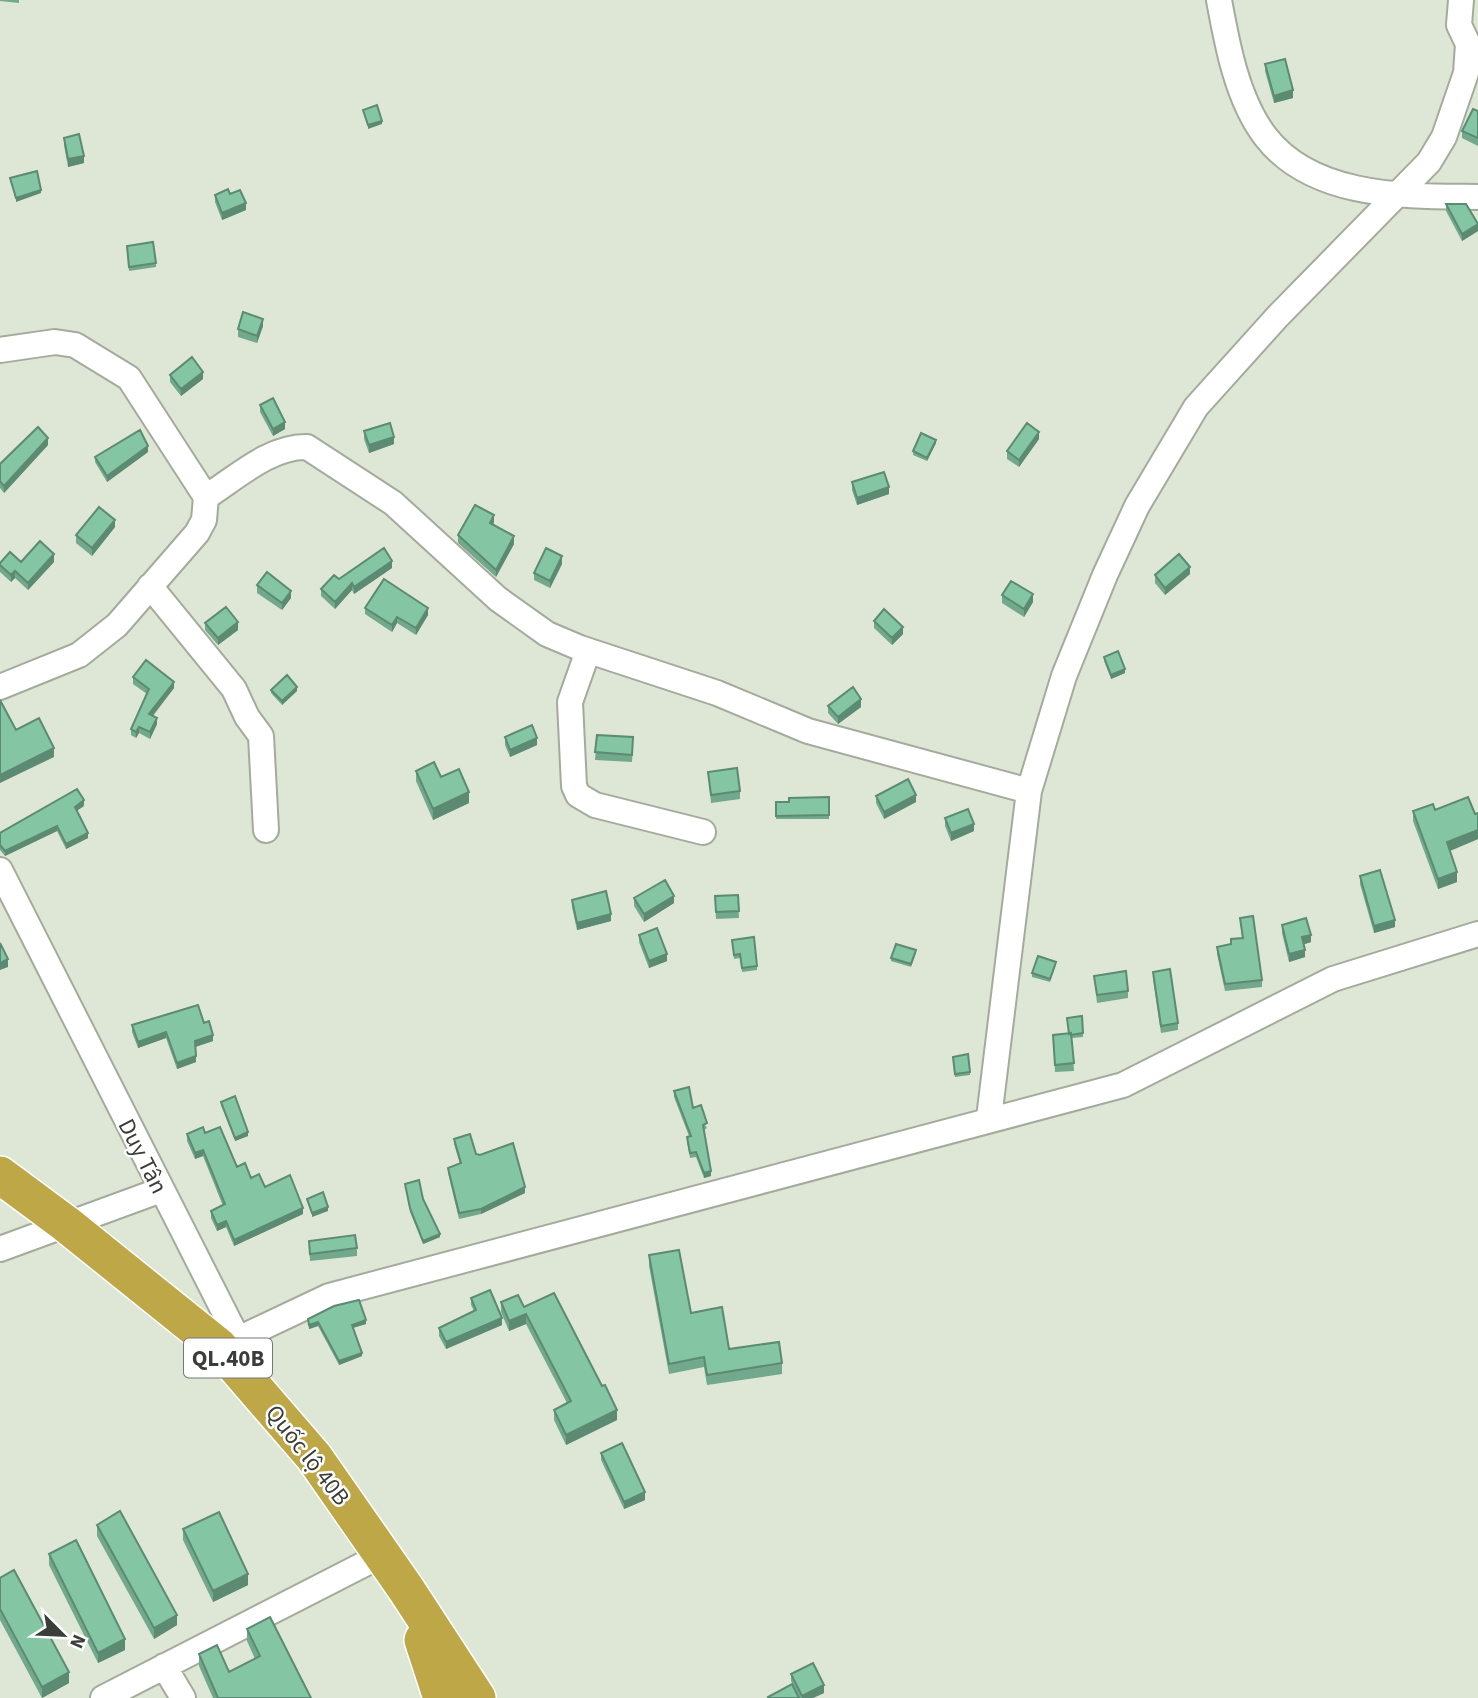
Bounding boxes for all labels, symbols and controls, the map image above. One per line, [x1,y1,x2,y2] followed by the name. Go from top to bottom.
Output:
[109,1113,176,1200] street label: Duy Tân
[184,1338,272,1378] road number: QL.40B
[257,1397,358,1513] street label: Quốc lộ 40B
[28,1600,98,1670] north arrow
[62,1630,92,1653] text: N

